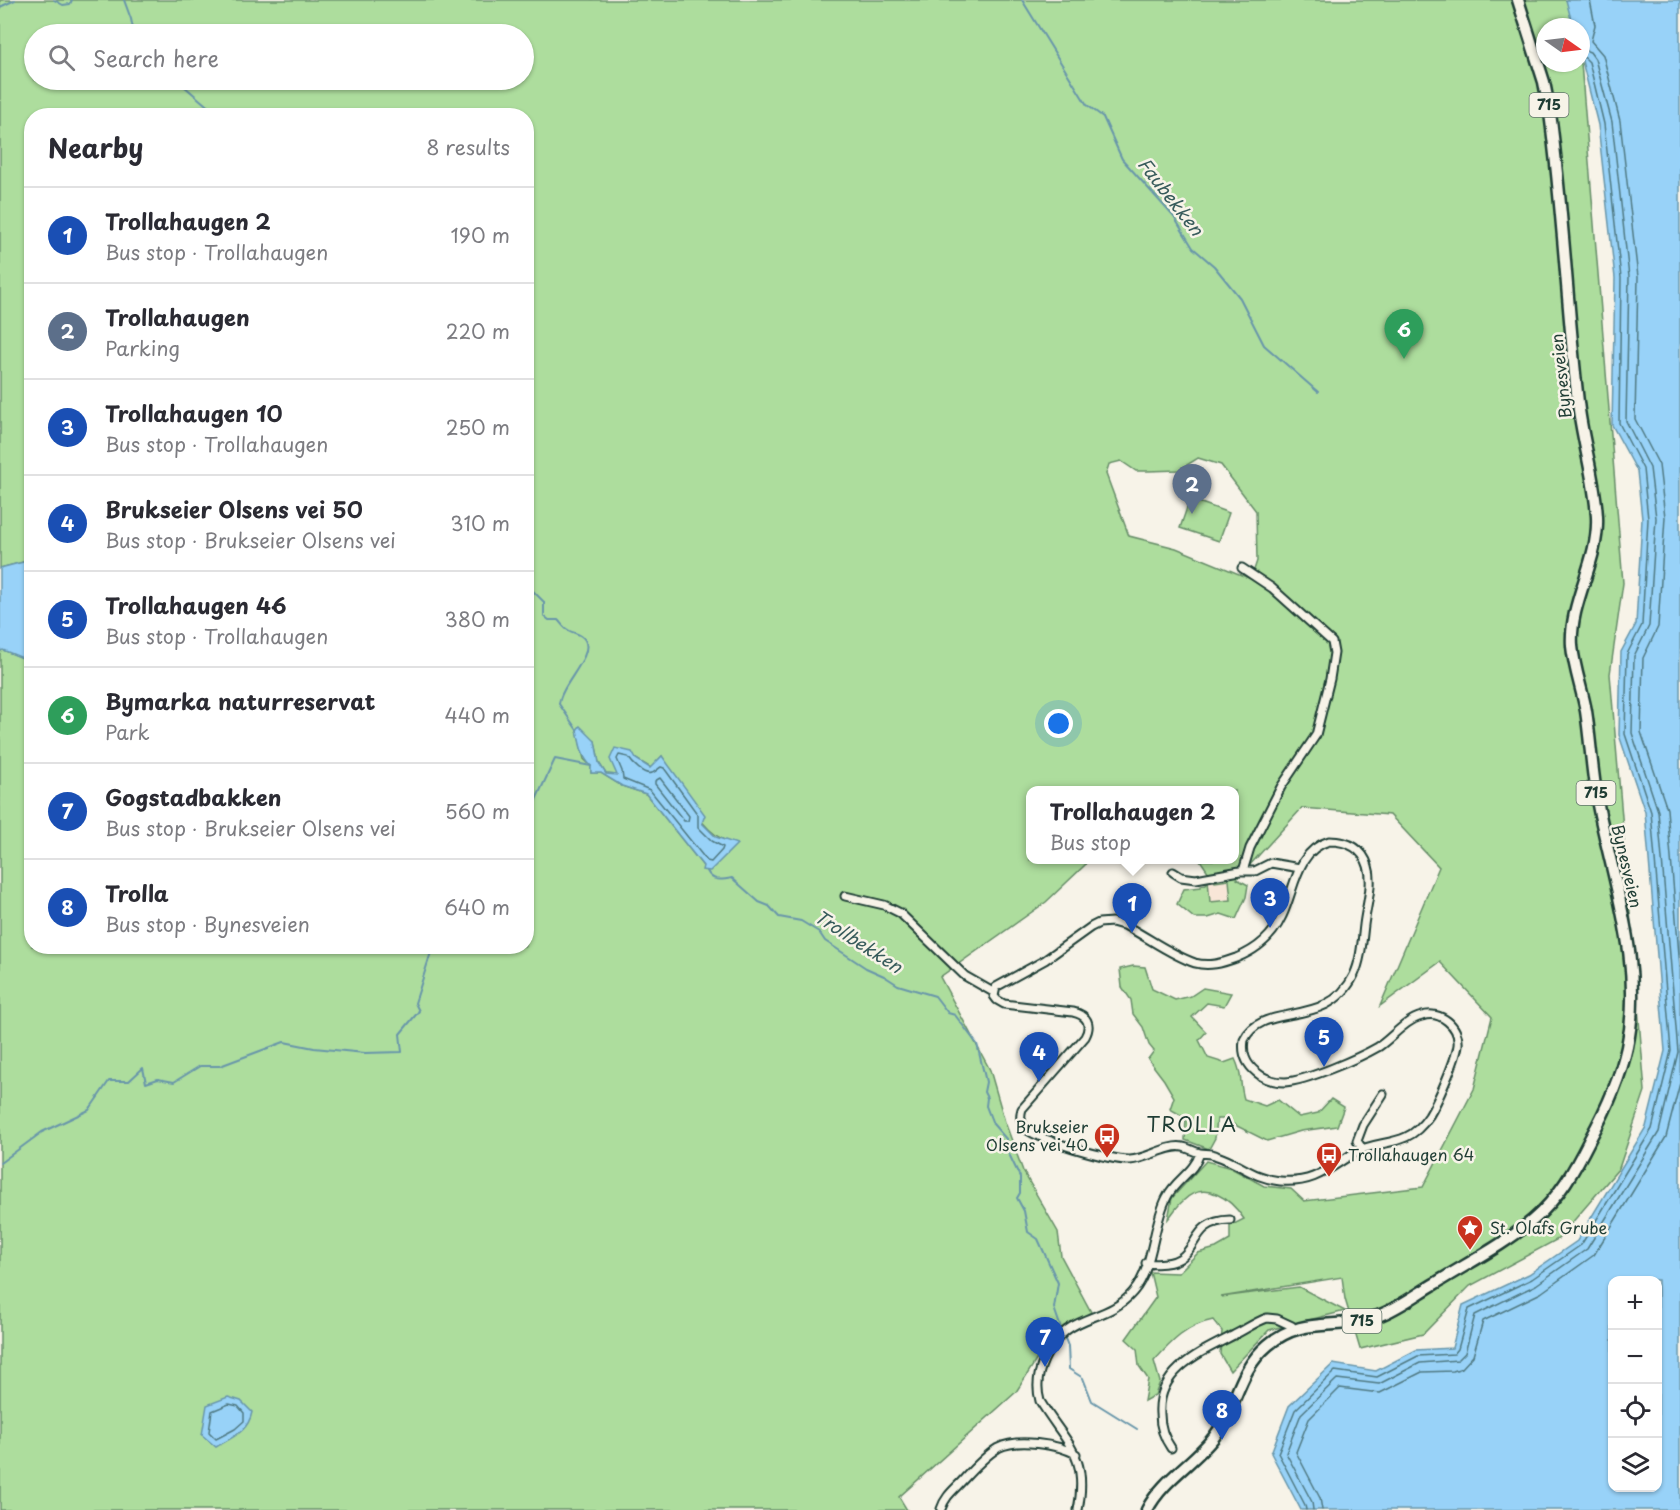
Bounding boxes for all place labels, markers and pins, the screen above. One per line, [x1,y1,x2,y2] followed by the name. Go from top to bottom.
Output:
[1384,310,1424,359] pin: 6
[1172,464,1212,514] pin: 2
[1250,878,1290,928] pin: 3
[1112,884,1152,933] pin: 1
[1304,1018,1344,1067] pin: 5
[1020,1032,1058,1082] pin: 4
[986,1114,1089,1156] place label: Brukseier Olsens vei 40
[1092,1121,1122,1159] bus stop icon: Brukseier Olsens vei 40
[1314,1140,1344,1178] bus stop icon: Trollahaugen 64
[1348,1142,1474,1166] place label: Trollahaugen 64
[1455,1213,1485,1251] place icon: St. Olafs Grube
[1490,1215,1607,1239] place label: St. Olafs Grube
[1026,1318,1064,1367] pin: 7
[1202,1390,1242,1440] pin: 8

